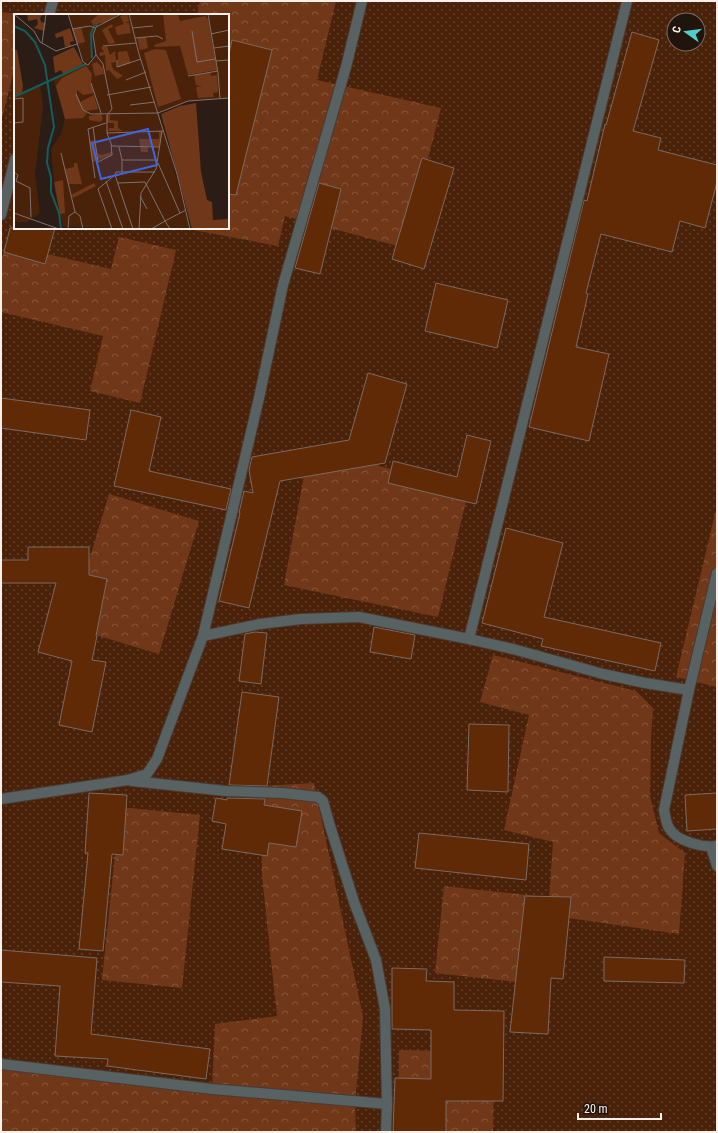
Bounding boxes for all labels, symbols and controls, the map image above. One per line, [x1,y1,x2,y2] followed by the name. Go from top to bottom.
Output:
[666,12,706,52] north arrow
[14,14,229,229] inset map
[670,25,684,34] text: С
[578,1095,661,1121] scale bar
[584,1102,608,1116] text: 20 m

